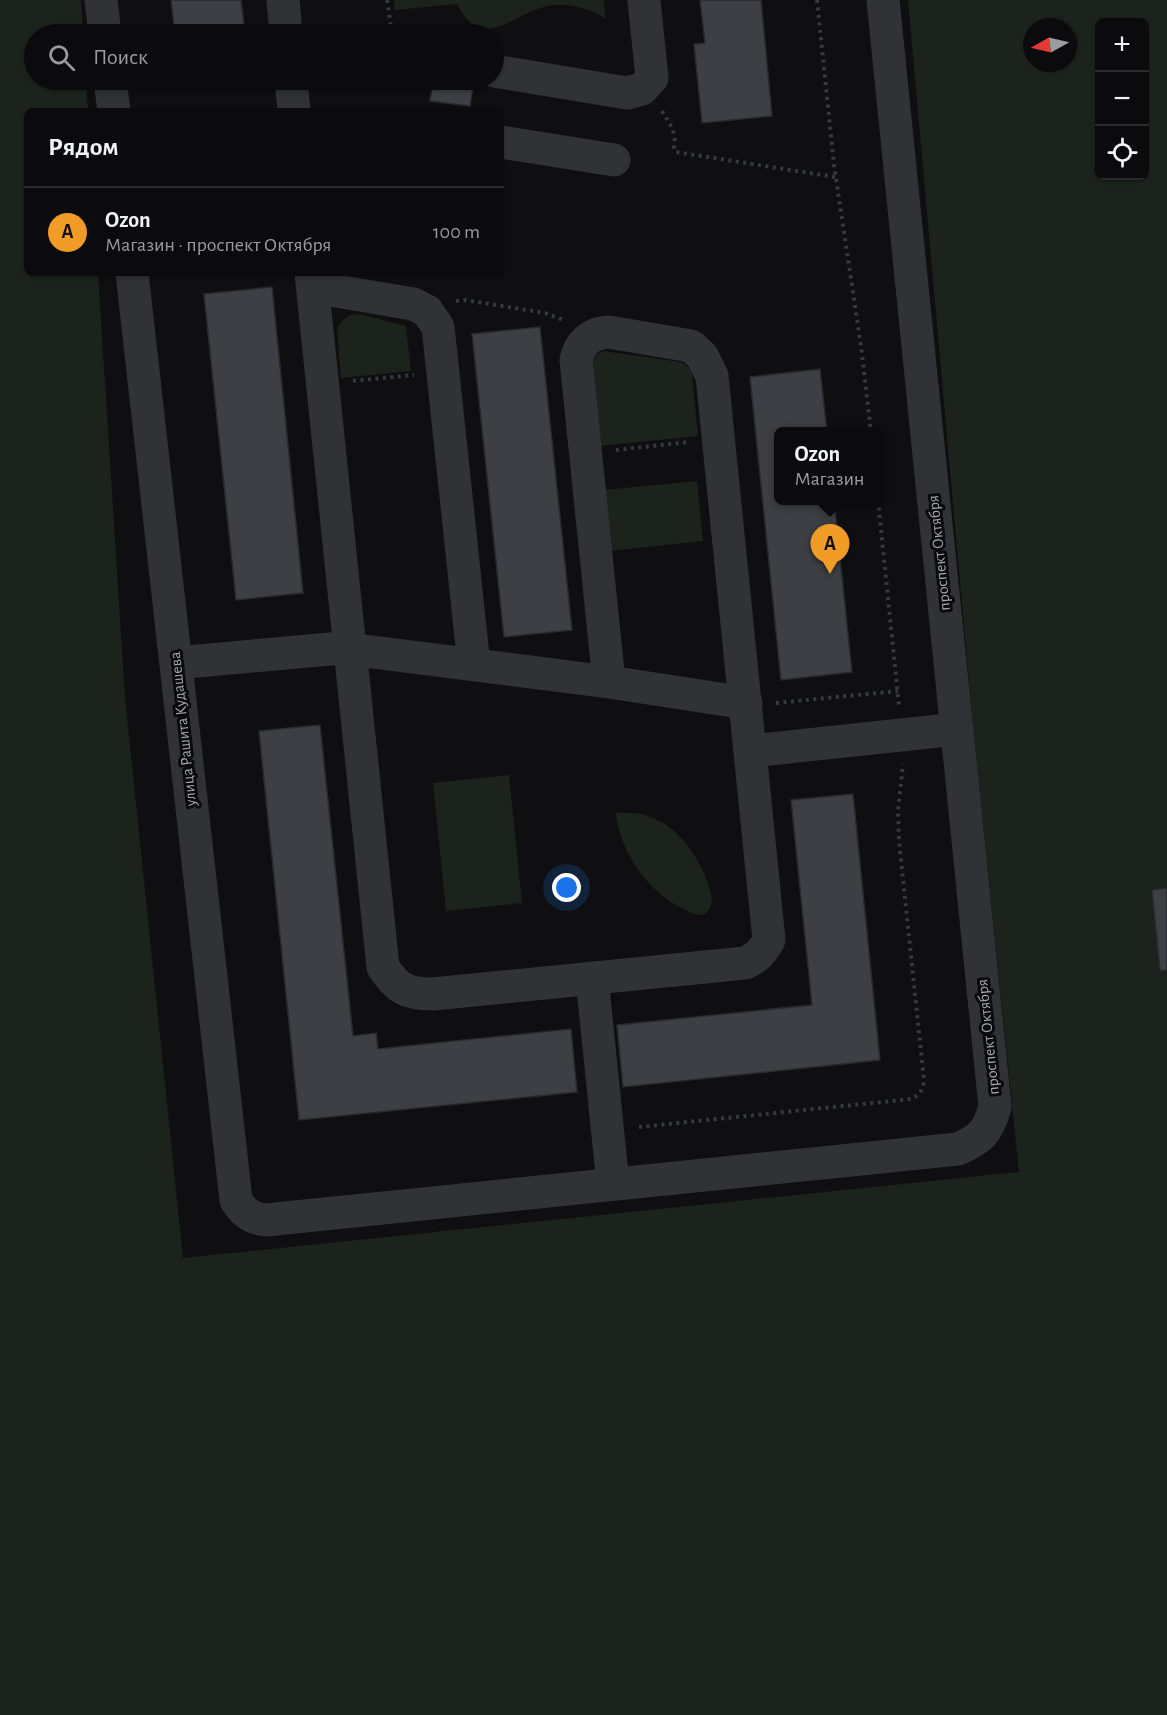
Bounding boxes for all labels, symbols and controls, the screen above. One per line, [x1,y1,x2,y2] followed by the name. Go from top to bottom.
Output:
[1023,18,1077,72] north arrow
[1095,18,1149,180] map controls
[1095,18,1149,72] button: +
[24,24,504,90] search box
[45,41,78,74] icon: search
[93,46,148,68] text: Поиск
[1095,72,1149,126] button: −
[1095,126,1149,180] button: locate
[48,134,119,160] text: Рядом
[105,209,151,231] text: Ozon
[62,222,74,242] text: A
[433,222,480,242] text: 100 m
[105,235,331,255] text: Магазин · проспект Октября
[774,427,885,505] popup
[794,443,840,465] text: Ozon
[794,469,865,489] text: Магазин
[925,494,953,612] street label: проспект Октября
[810,524,850,574] pin: A
[167,651,200,808] street label: улица Рашита Кудашева
[552,873,581,902] your location
[974,978,1002,1096] street label: проспект Октября

